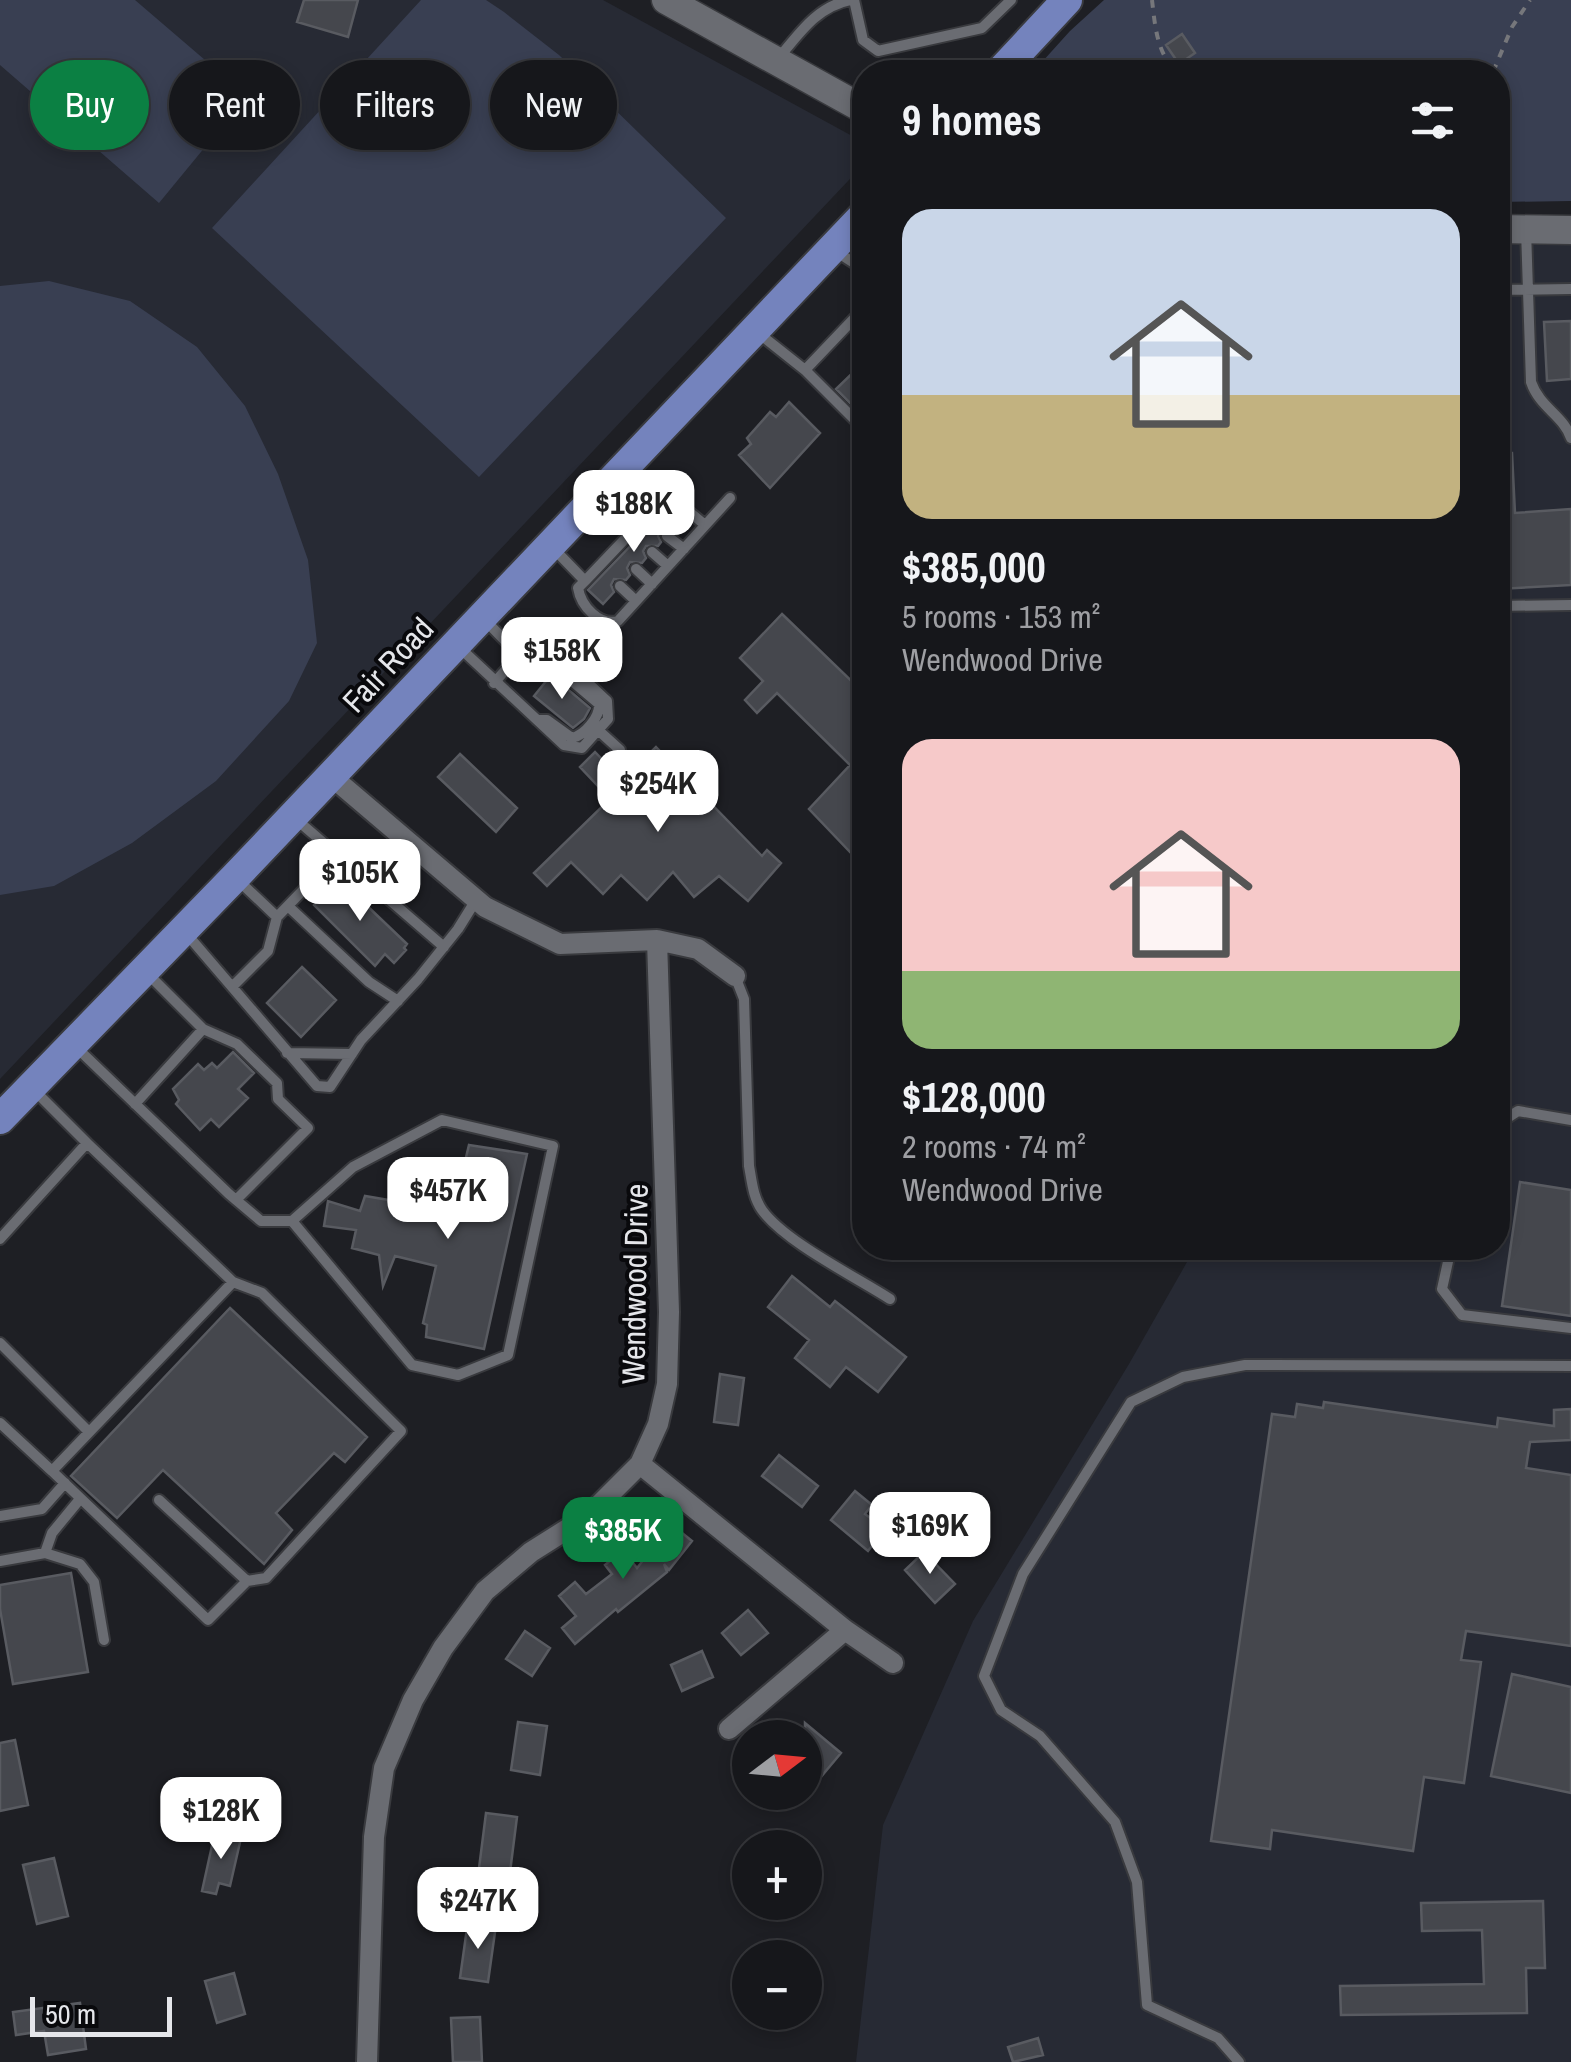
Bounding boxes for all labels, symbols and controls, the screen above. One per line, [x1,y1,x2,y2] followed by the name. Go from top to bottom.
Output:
[30,60,149,150] chip: Buy
[169,60,300,150] chip: Rent
[320,60,470,150] chip: Filters
[490,60,617,150] chip: New
[902,92,1042,148] text: 9 homes
[1405,93,1460,148] icon: filters
[1091,274,1271,454] icon: home
[564,470,704,555] pin: $188K
[595,481,673,524] text: $188K
[902,539,1046,595] text: $385,000
[902,595,1100,638] text: 5 rooms · 153 m²
[333,608,443,722] street label: Fair Road
[492,617,632,702] pin: $158K
[523,628,601,671] text: $158K
[902,638,1103,681] text: Wendwood Drive
[588,750,728,835] pin: $254K
[619,761,697,804] text: $254K
[1091,804,1271,984] icon: home
[290,839,430,924] pin: $105K
[321,850,399,893] text: $105K
[902,1069,1046,1125] text: $128,000
[902,1125,1086,1168] text: 2 rooms · 74 m²
[378,1157,518,1242] pin: $457K
[409,1168,487,1211] text: $457K
[902,1168,1103,1211] text: Wendwood Drive
[611,1183,658,1385] street label: Wendwood Drive
[860,1492,1000,1577] pin: $169K
[553,1497,693,1582] pin: $385K
[891,1503,969,1546] text: $169K
[584,1508,662,1551] text: $385K
[732,1720,822,1810] north arrow
[732,1720,822,2030] map controls
[151,1777,291,1862] pin: $128K
[182,1788,260,1831] text: $128K
[732,1830,822,1920] button: +
[408,1867,548,1952] pin: $247K
[439,1878,517,1921] text: $247K
[732,1940,822,2030] button: −
[30,1992,172,2036] scale bar
[45,1995,96,2033] text: 50 m

